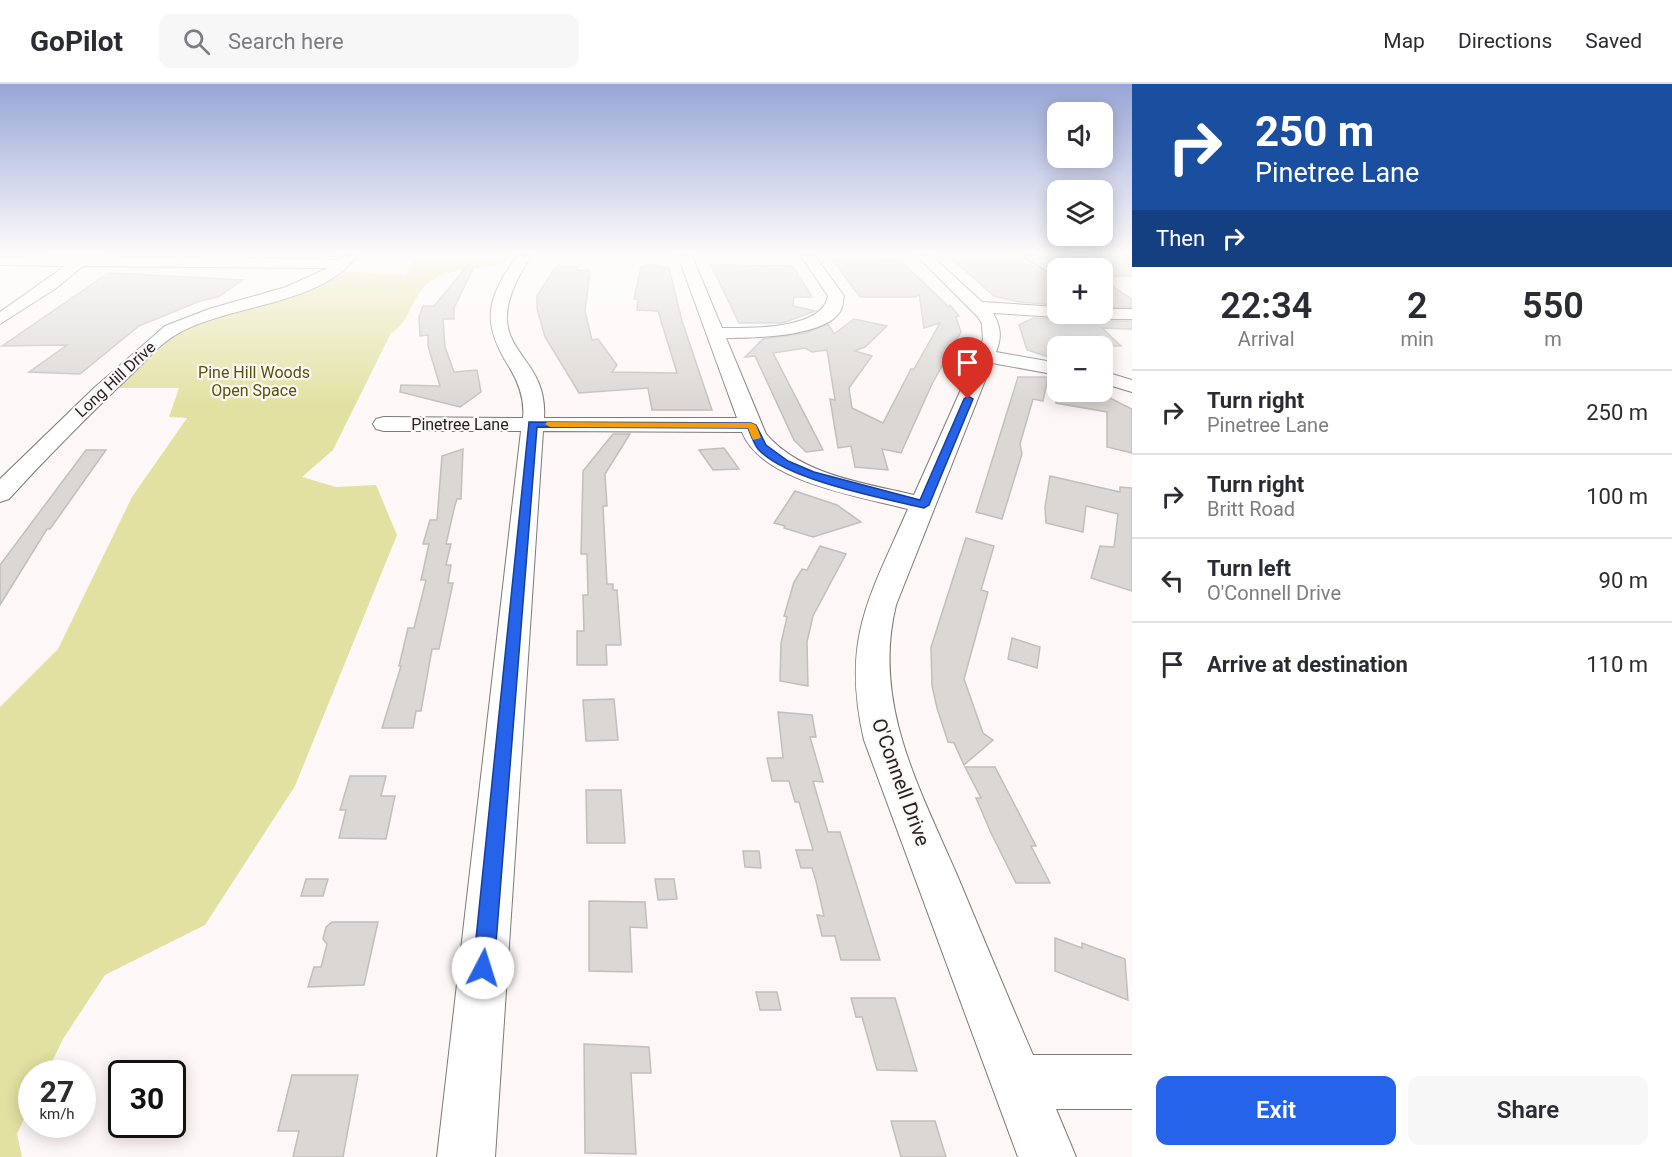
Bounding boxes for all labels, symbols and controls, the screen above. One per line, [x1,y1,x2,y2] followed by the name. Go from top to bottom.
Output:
[159,14,579,68] search box
[30,25,123,58] text: GoPilot
[180,25,213,58] icon: search
[228,29,344,54] text: Search here
[1383,29,1425,53] text: Map
[1458,29,1552,53] text: Directions
[1585,29,1642,53] text: Saved
[1047,102,1113,402] map controls
[1047,102,1113,168] button: sound
[1255,107,1374,156] text: 250 m
[1156,108,1234,186] icon: right
[1255,157,1419,189] text: Pinetree Lane
[1047,180,1113,246] button: layers
[1217,222,1250,255] icon: right
[1156,226,1205,251] text: Then
[1047,258,1113,324] button: +
[1220,285,1312,327] text: 22:34
[1407,285,1427,327] text: 2
[1522,285,1584,327] text: 550
[1238,327,1295,351] text: Arrival
[1400,327,1434,351] text: min
[1544,327,1562,351] text: m
[1047,336,1113,402] button: −
[71,337,159,421] street label: Long Hill Drive
[942,337,993,399] pin
[951,346,984,379] icon: arrive
[198,363,310,400] park label: Pine Hill Woods Open Space
[1207,388,1304,413] text: Turn right
[1156,396,1189,429] icon: right
[1586,400,1648,425] text: 250 m
[1207,413,1329,437] text: Pinetree Lane
[411,415,509,434] street label: Pinetree Lane
[1207,472,1304,497] text: Turn right
[1156,480,1189,513] icon: right
[1586,484,1648,509] text: 100 m
[1207,497,1295,521] text: Britt Road
[1207,556,1291,581] text: Turn left
[1156,564,1189,597] icon: left
[1599,568,1648,593] text: 90 m
[1207,581,1341,605] text: O'Connell Drive
[1156,648,1189,681] icon: arrive
[1207,652,1408,677] text: Arrive at destination
[1586,652,1648,677] text: 110 m
[867,715,935,849] street label: O'Connell Drive
[451,936,515,1000] position arrow
[108,1060,186,1138] speed limit sign: 30
[40,1074,74,1109] text: 27
[1156,1076,1396,1145] button: Exit
[1408,1076,1648,1145] button: Share
[39,1105,75,1123] text: km/h

